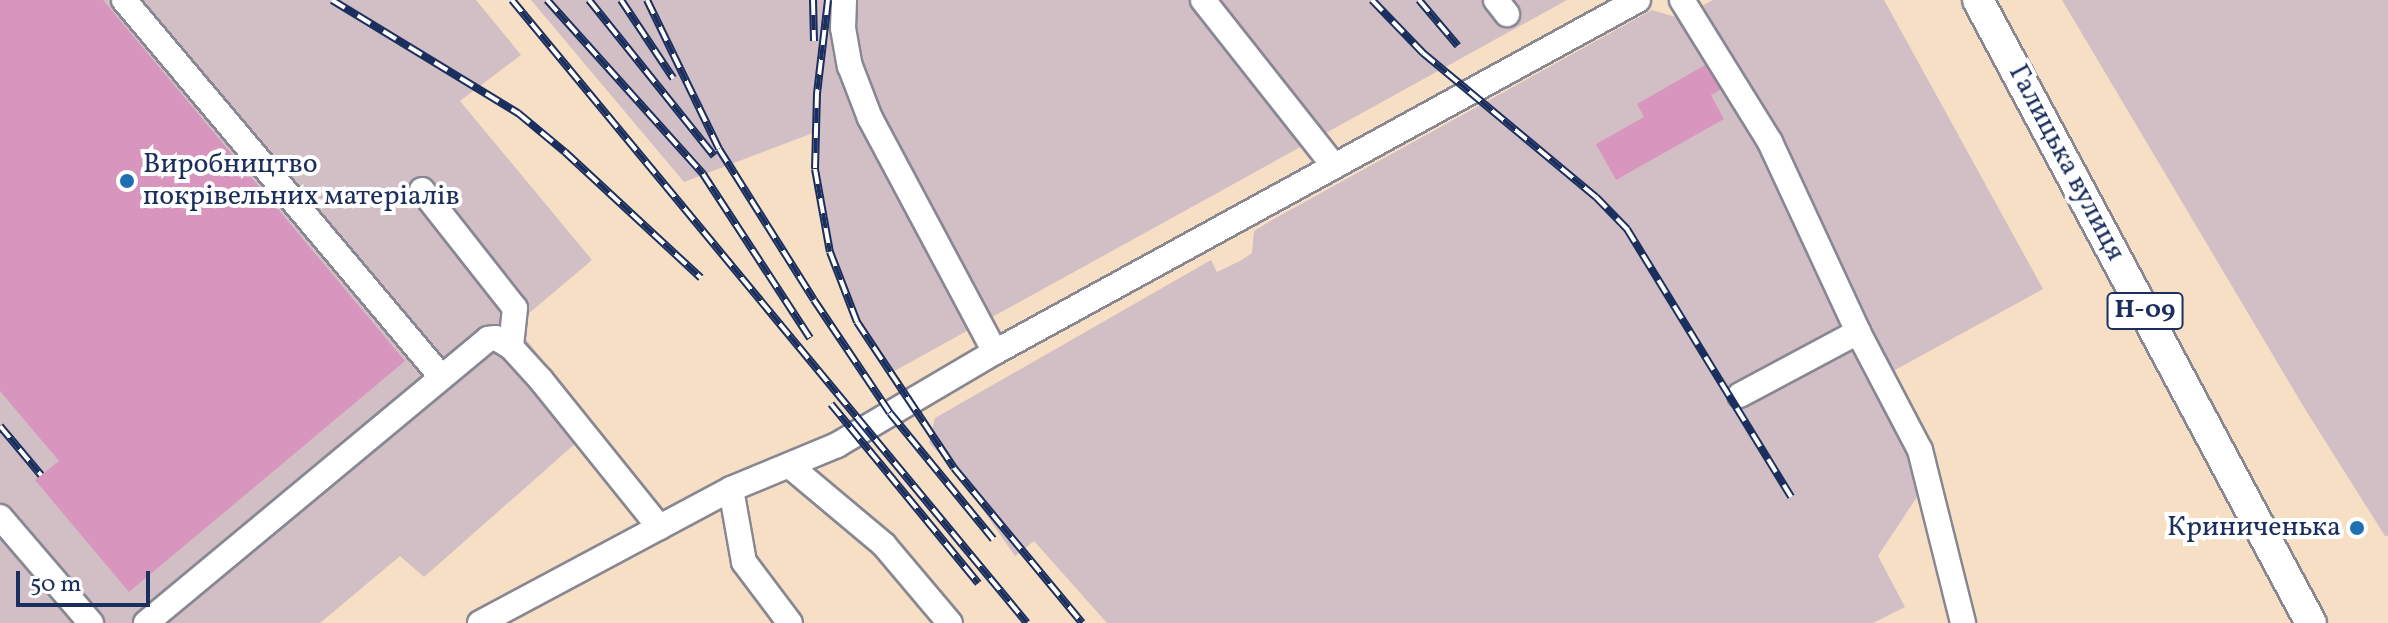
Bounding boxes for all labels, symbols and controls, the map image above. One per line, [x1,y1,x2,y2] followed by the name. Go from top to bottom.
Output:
[2000,59,2132,267] street label: Галицька вулиця
[143,148,460,214] place label: Виробництво покрівельних матеріалів
[118,172,136,190] marker: Виробництво покрівельних матеріалів
[2105,289,2185,333] road number: Н-09
[2167,511,2341,545] place label: Криниченька
[2348,519,2366,537] marker: Криниченька
[20,555,154,605] scale bar
[30,568,82,602] text: 50 m

